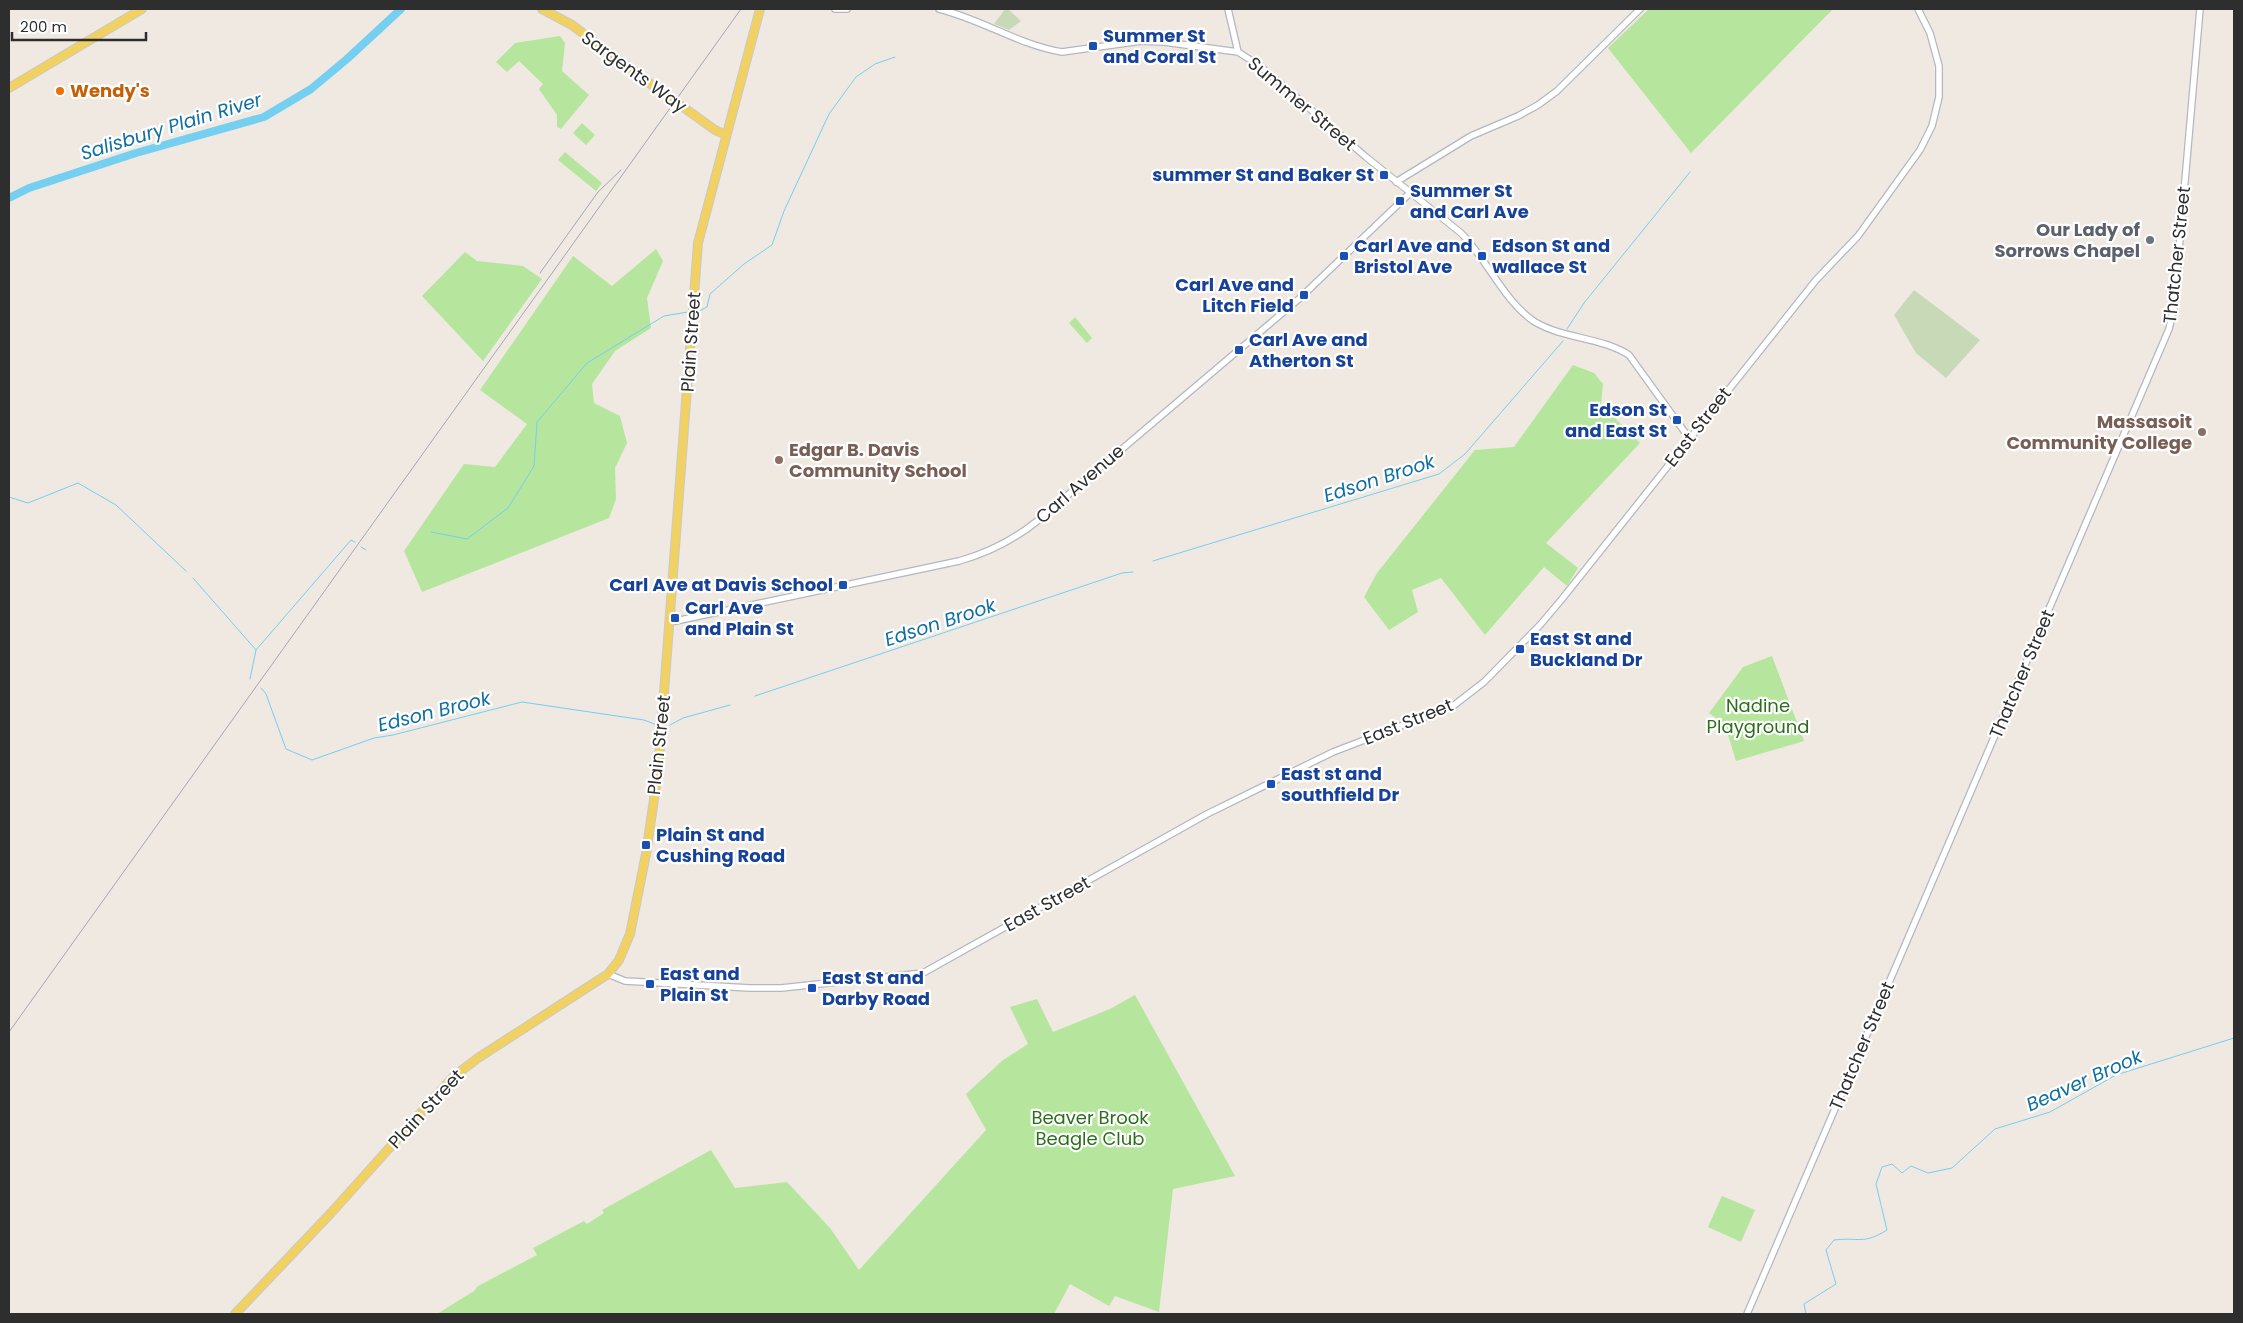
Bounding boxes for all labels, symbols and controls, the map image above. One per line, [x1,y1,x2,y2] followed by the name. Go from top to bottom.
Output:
[12,10,146,42] scale bar
[20,16,67,37] text: 200 m
[1103,23,1216,69] place label: Summer St and Coral St
[576,25,692,118] street label: Sargents Way
[1087,40,1099,52] marker: Summer St and Coral St
[1243,51,1362,156] street label: Summer Street
[70,78,150,103] place label: Wendy's
[54,85,66,97] marker: Wendy's
[77,86,266,167] water label: Salisbury Plain River
[1152,162,1374,187] place label: summer St and Baker St
[1378,169,1390,181] marker: summer St and Baker St
[1410,178,1529,224] place label: Summer St and Carl Ave
[2157,185,2196,325] street label: Thatcher Street
[1394,195,1406,207] marker: Summer St and Carl Ave
[1994,217,2141,263] place label: Our Lady of Sorrows Chapel
[1354,233,1473,279] place label: Carl Ave and Bristol Ave
[1492,233,1610,279] place label: Edson St and wallace St
[2144,234,2156,246] marker: Our Lady of Sorrows Chapel
[1338,250,1350,262] marker: Carl Ave and Bristol Ave
[1476,250,1488,262] marker: Edson St and wallace St
[1175,272,1294,318] place label: Carl Ave and Litch Field
[1298,289,1310,301] marker: Carl Ave and Litch Field
[675,291,706,393] street label: Plain Street
[1249,327,1368,373] place label: Carl Ave and Atherton St
[1233,344,1245,356] marker: Carl Ave and Atherton St
[1659,382,1737,472] street label: East Street
[1565,397,1667,443] place label: Edson St and East St
[2006,409,2192,455] place label: Massasoit Community College
[1671,414,1683,426] marker: Edson St and East St
[2196,426,2208,438] marker: Massasoit Community College
[789,437,967,483] place label: Edgar B. Davis Community School
[1030,438,1129,529] street label: Carl Avenue
[1320,447,1439,509] water label: Edson Brook
[773,454,785,466] marker: Edgar B. Davis Community School
[609,572,833,597] place label: Carl Ave at Davis School
[837,579,849,591] marker: Carl Ave at Davis School
[881,591,1000,653] water label: Edson Brook
[685,595,794,641] place label: Carl Ave and Plain St
[1983,605,2060,742] street label: Thatcher Street
[669,612,681,624] marker: Carl Ave and Plain St
[1530,626,1643,672] place label: East St and Buckland Dr
[1514,643,1526,655] marker: East St and Buckland Dr
[375,684,495,739] water label: Edson Brook
[1359,692,1456,751] street label: East Street
[1707,693,1809,739] park label: Nadine Playground
[641,694,676,796] street label: Plain Street
[1281,761,1399,807] place label: East st and southfield Dr
[1265,778,1277,790] marker: East st and southfield Dr
[656,822,785,868] place label: Plain St and Cushing Road
[640,839,652,851] marker: Plain St and Cushing Road
[999,870,1094,937] street label: East Street
[660,961,740,1007] place label: East and Plain St
[822,965,930,1011] place label: East St and Darby Road
[1823,977,1900,1114] street label: Thatcher Street
[644,978,656,990] marker: East and Plain St
[806,982,818,994] marker: East St and Darby Road
[2022,1042,2148,1118] water label: Beaver Brook
[382,1063,469,1154] street label: Plain Street
[1031,1105,1149,1151] park label: Beaver Brook Beagle Club

